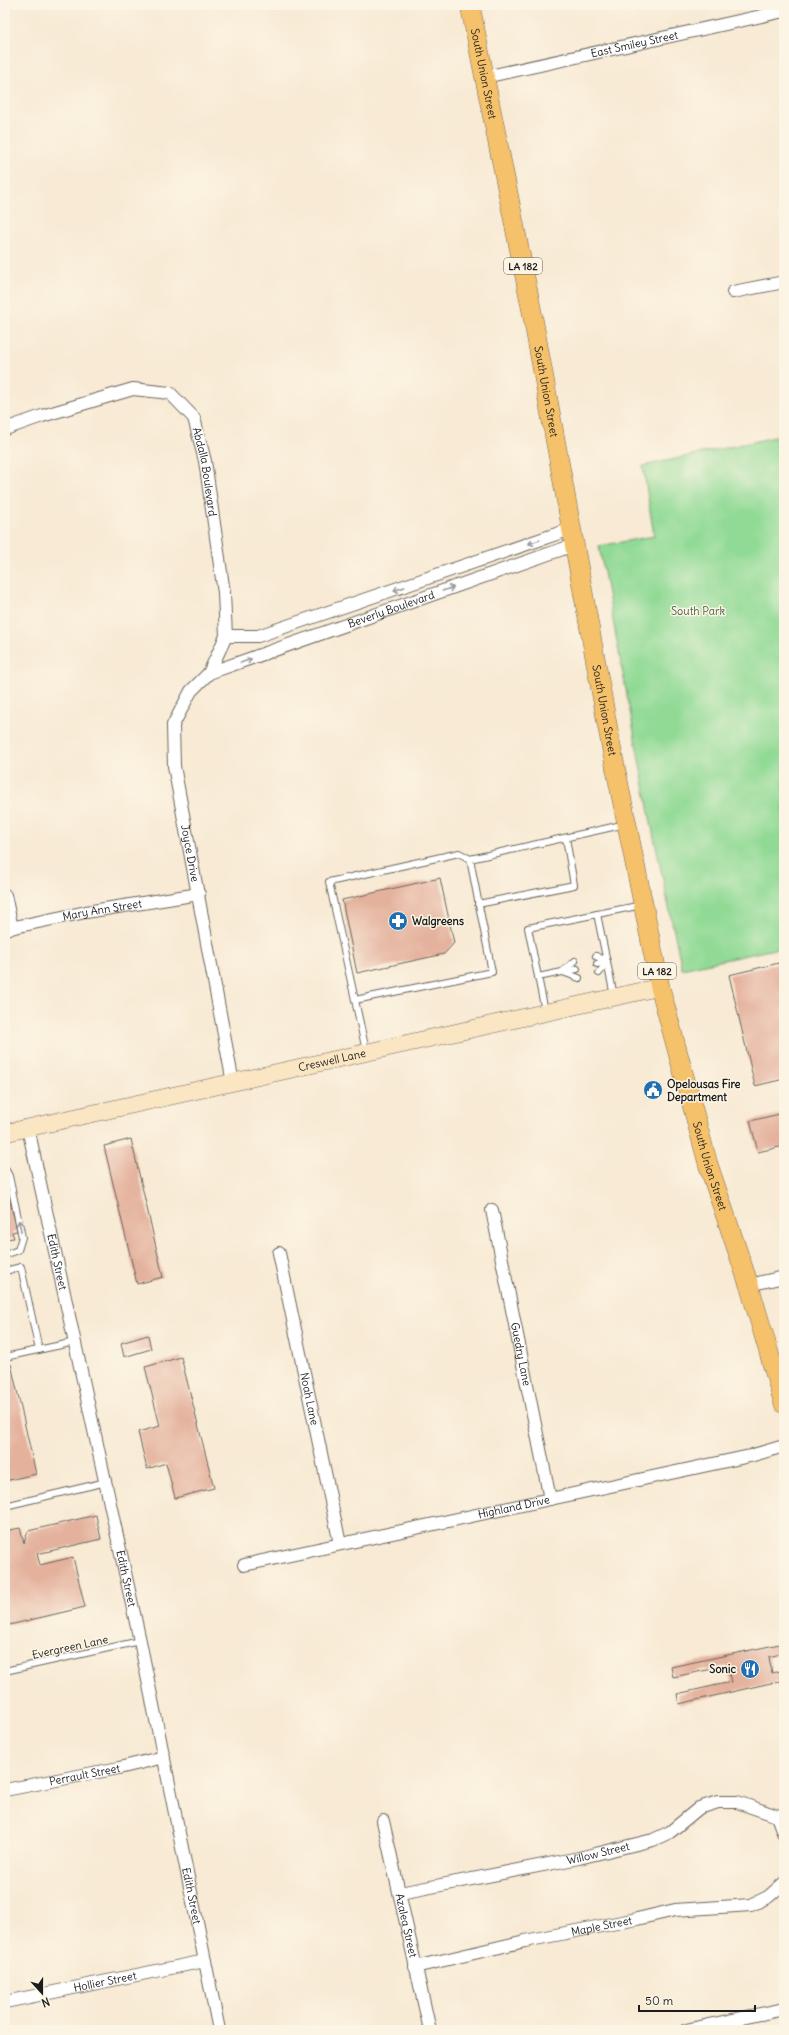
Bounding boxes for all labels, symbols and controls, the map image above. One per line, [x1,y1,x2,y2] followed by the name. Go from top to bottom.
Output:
[468,27,500,121] street label: South Union Street
[589,28,680,60] street label: East Smiley Street
[504,258,542,274] road number: LA 182
[531,345,562,438] street label: South Union Street
[190,426,220,518] street label: Abdalla Boulevard
[529,538,541,546] one-way arrow
[441,585,454,592] one-way arrow
[393,586,405,594] one-way arrow
[346,587,437,631] street label: Beverly Boulevard
[671,604,725,618] park label: South Park
[240,657,252,665] one-way arrow
[589,664,620,757] street label: South Union Street
[178,823,202,883] street label: Joyce Drive
[61,896,143,924] street label: Mary Ann Street
[387,910,409,932] pharmacy icon: Walgreens
[412,914,464,929] place label: Walgreens
[638,963,676,979] road number: LA 182
[297,1046,367,1074] street label: Creswell Lane
[667,1077,741,1105] place label: Opelousas Fire Department
[642,1079,664,1101] public building icon: Opelousas Fire Department
[690,1120,730,1212] street label: South Union Street
[16,1220,24,1233] one-way arrow
[44,1232,70,1292] street label: Edith Street
[508,1321,534,1387] street label: Guedry Lane
[297,1371,322,1427] street label: Noah Lane
[477,1492,551,1521] street label: Highland Drive
[113,1549,139,1608] street label: Edith Street
[31,1632,109,1662] street label: Evergreen Lane
[739,1658,761,1680] restaurant icon: Sonic
[709,1662,736,1676] place label: Sonic
[48,1761,121,1788] street label: Perrault Street
[565,1839,631,1867] street label: Willow Street
[179,1866,204,1925] street label: Edith Street
[392,1892,421,1959] street label: Azalea Street
[570,1913,633,1939] street label: Maple Street
[72,1968,138,1995] street label: Hollier Street
[22,1973,62,2013] north arrow
[639,1987,755,2013] scale bar
[645,1993,674,2008] text: 50 m
[40,1994,52,2010] text: N

